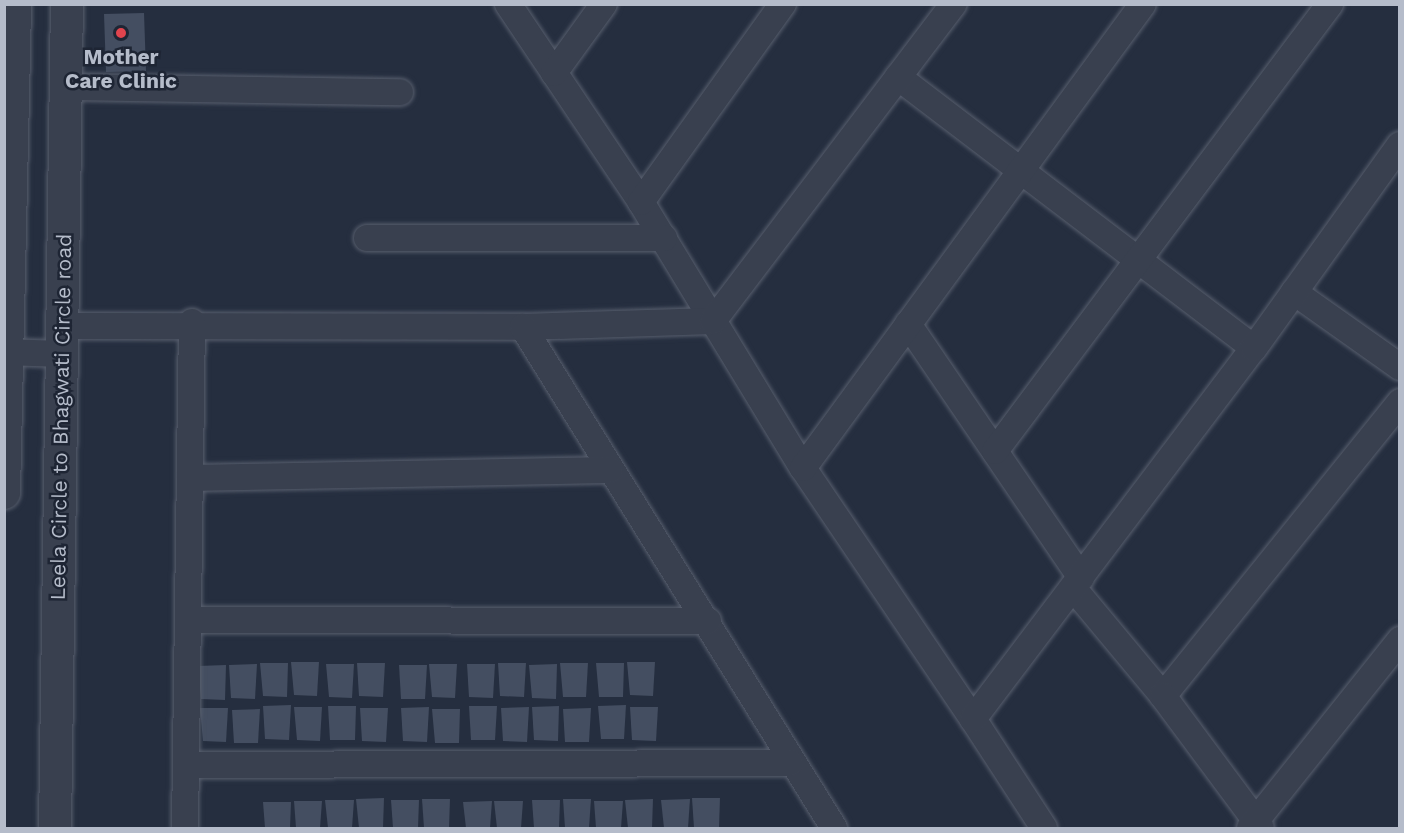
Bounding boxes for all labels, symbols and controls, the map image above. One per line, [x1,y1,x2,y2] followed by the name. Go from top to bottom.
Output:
[112,24,130,42] marker: Mother Care Clinic
[65,44,177,94] place label: Mother Care Clinic
[45,233,77,601] street label: Leela Circle to Bhagwati Circle road

